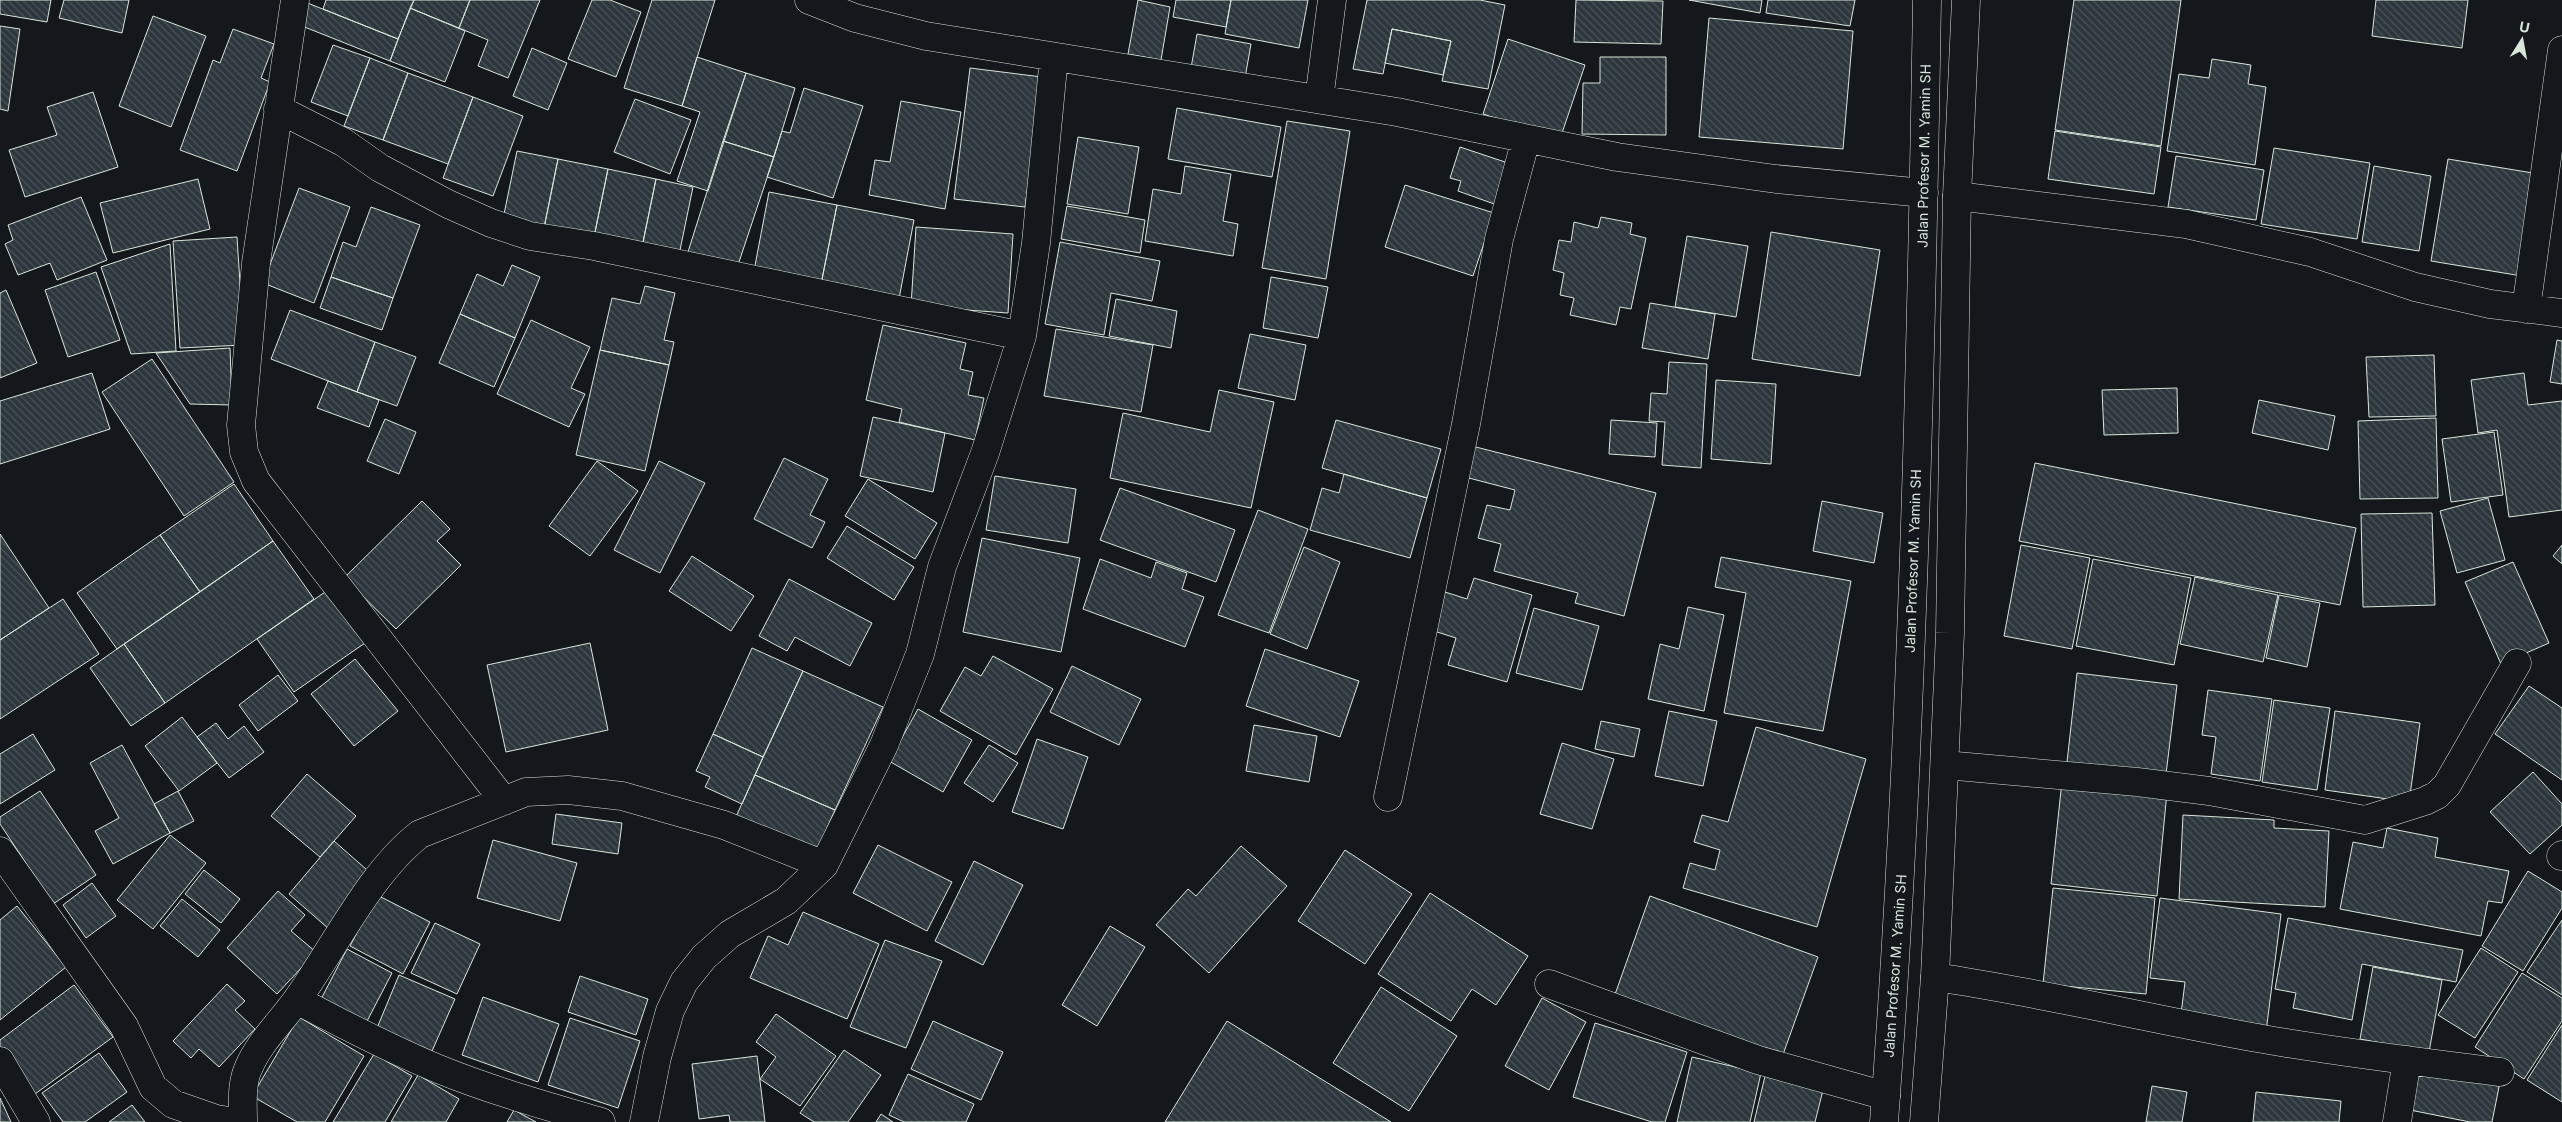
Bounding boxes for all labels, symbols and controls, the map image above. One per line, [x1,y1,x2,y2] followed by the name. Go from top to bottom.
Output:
[2497,15,2547,65] north arrow
[2518,17,2531,36] text: U
[1913,64,1934,248] street label: Jalan Profesor M. Yamin SH
[1901,469,1924,653] street label: Jalan Profesor M. Yamin SH
[1880,874,1909,1058] street label: Jalan Profesor M. Yamin SH

